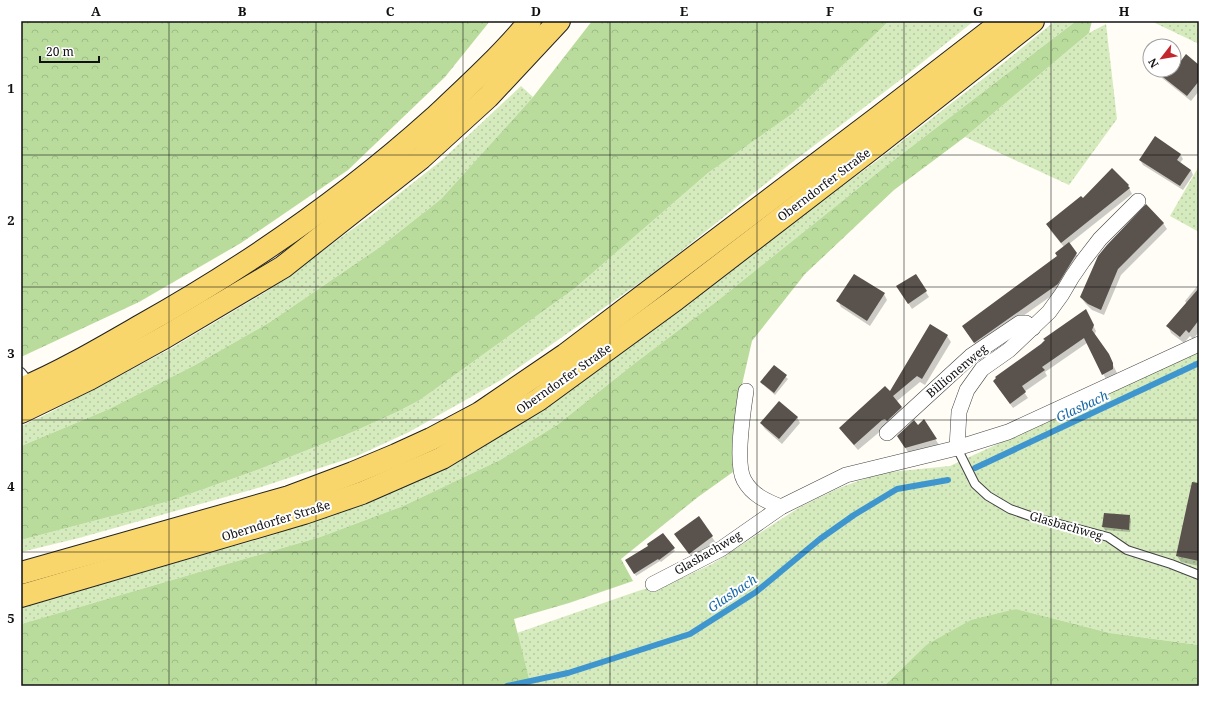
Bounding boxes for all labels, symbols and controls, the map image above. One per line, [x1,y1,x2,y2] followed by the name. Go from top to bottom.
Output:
[91,2,101,20] text: A
[238,2,247,20] text: B
[386,2,395,20] text: C
[531,2,541,20] text: D
[680,2,689,20] text: E
[826,2,834,20] text: F
[973,2,983,20] text: G
[1119,2,1130,20] text: H
[40,38,99,64] scale bar
[1142,38,1182,78] north arrow
[46,43,74,60] text: 20 m
[1144,56,1162,71] text: N
[7,79,15,97] text: 1
[774,144,874,225] street label: Oberndorfer Straße
[7,211,15,229] text: 2
[513,339,615,418] street label: Oberndorfer Straße
[922,340,991,401] street label: Billionenweg
[7,344,15,362] text: 3
[1053,386,1111,426] water label: Glasbach
[7,477,15,495] text: 4
[219,496,332,545] street label: Oberndorfer Straße
[1028,507,1105,544] street label: Glasbachweg
[671,526,745,579] street label: Glasbachweg
[704,570,760,616] water label: Glasbach
[7,609,15,627] text: 5

